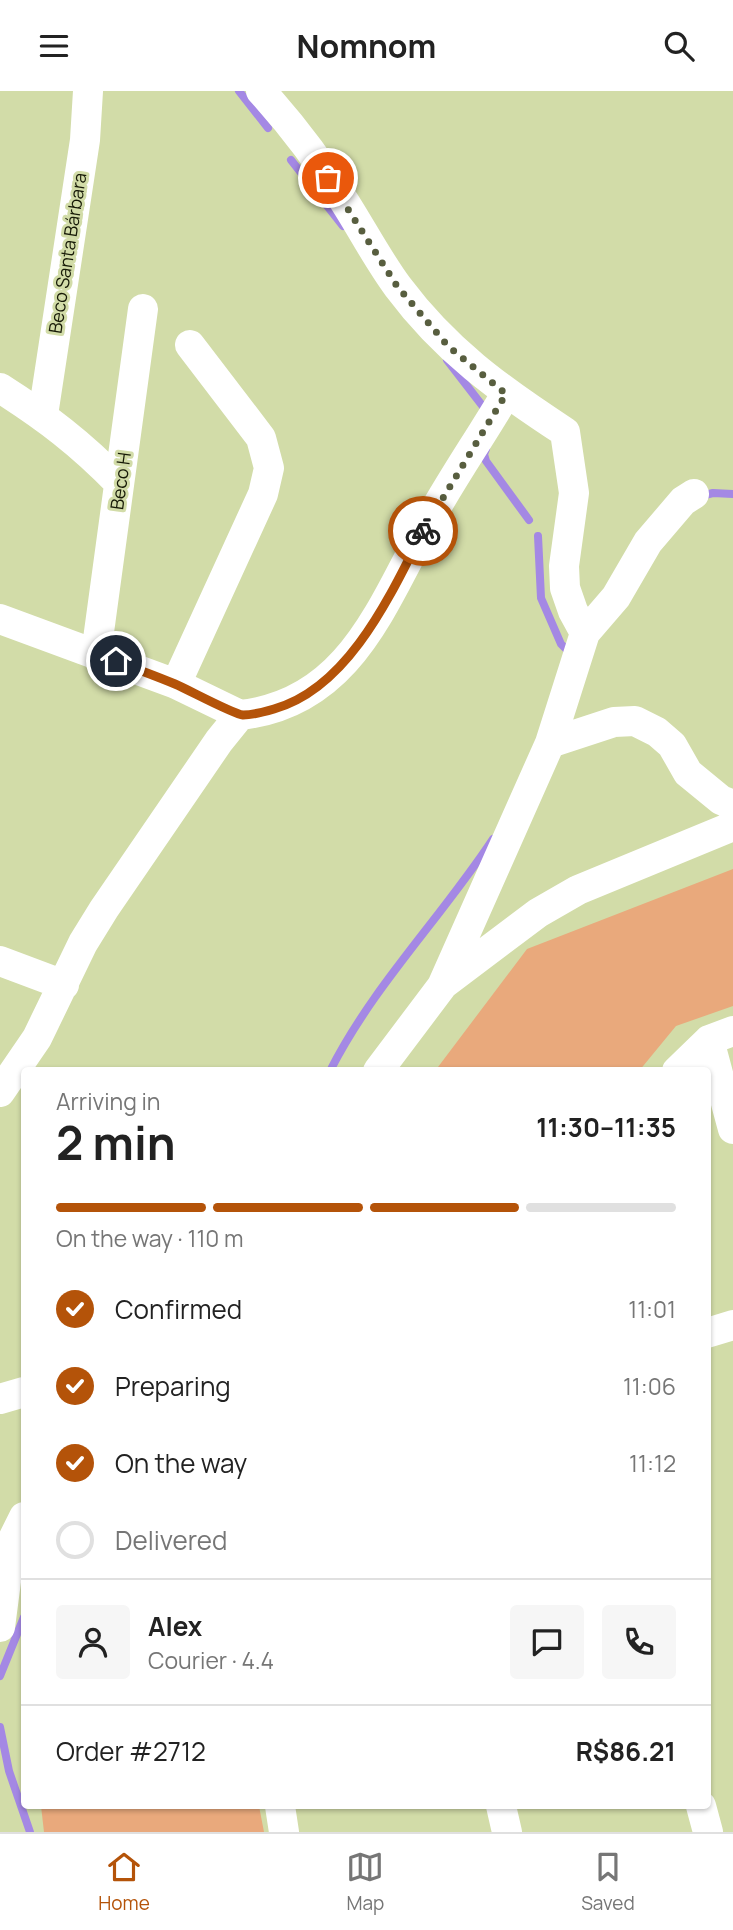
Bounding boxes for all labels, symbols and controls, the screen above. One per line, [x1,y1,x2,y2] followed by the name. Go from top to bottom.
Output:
[297,24,436,68] text: Nomnom
[35,27,73,65] icon: menu
[660,27,698,65] icon: search
[298,148,358,208] pin
[309,159,347,197] icon: bag
[42,171,92,335] street label: Beco Santa Bárbara
[104,451,136,511] street label: Beco H
[388,496,458,566] courier
[404,512,442,550] icon: bike
[86,631,146,691] pin
[97,642,135,680] icon: home
[56,1085,161,1117] text: Arriving in
[536,1109,676,1145] text: 11:30–11:35
[56,1111,176,1174] text: 2 min
[56,1222,243,1254] text: On the way · 110 m
[56,1290,94,1328] icon: check
[115,1291,242,1327] text: Confirmed
[628,1293,676,1325] text: 11:01
[56,1367,94,1405] icon: check
[115,1368,231,1404] text: Preparing
[623,1370,676,1402] text: 11:06
[56,1444,94,1482] icon: check
[115,1445,247,1481] text: On the way
[629,1447,676,1479] text: 11:12
[115,1522,227,1558] text: Delivered
[56,1605,130,1679] button: person
[510,1605,584,1679] button: chat
[602,1605,676,1679] button: phone
[148,1608,202,1644] text: Alex
[148,1644,274,1676] text: Courier · 4.4
[56,1733,206,1769] text: Order #2712
[576,1733,676,1769] text: R$86.21
[98,1848,150,1916] tab: Home
[346,1848,384,1916] tab: Map
[581,1848,635,1916] tab: Saved

